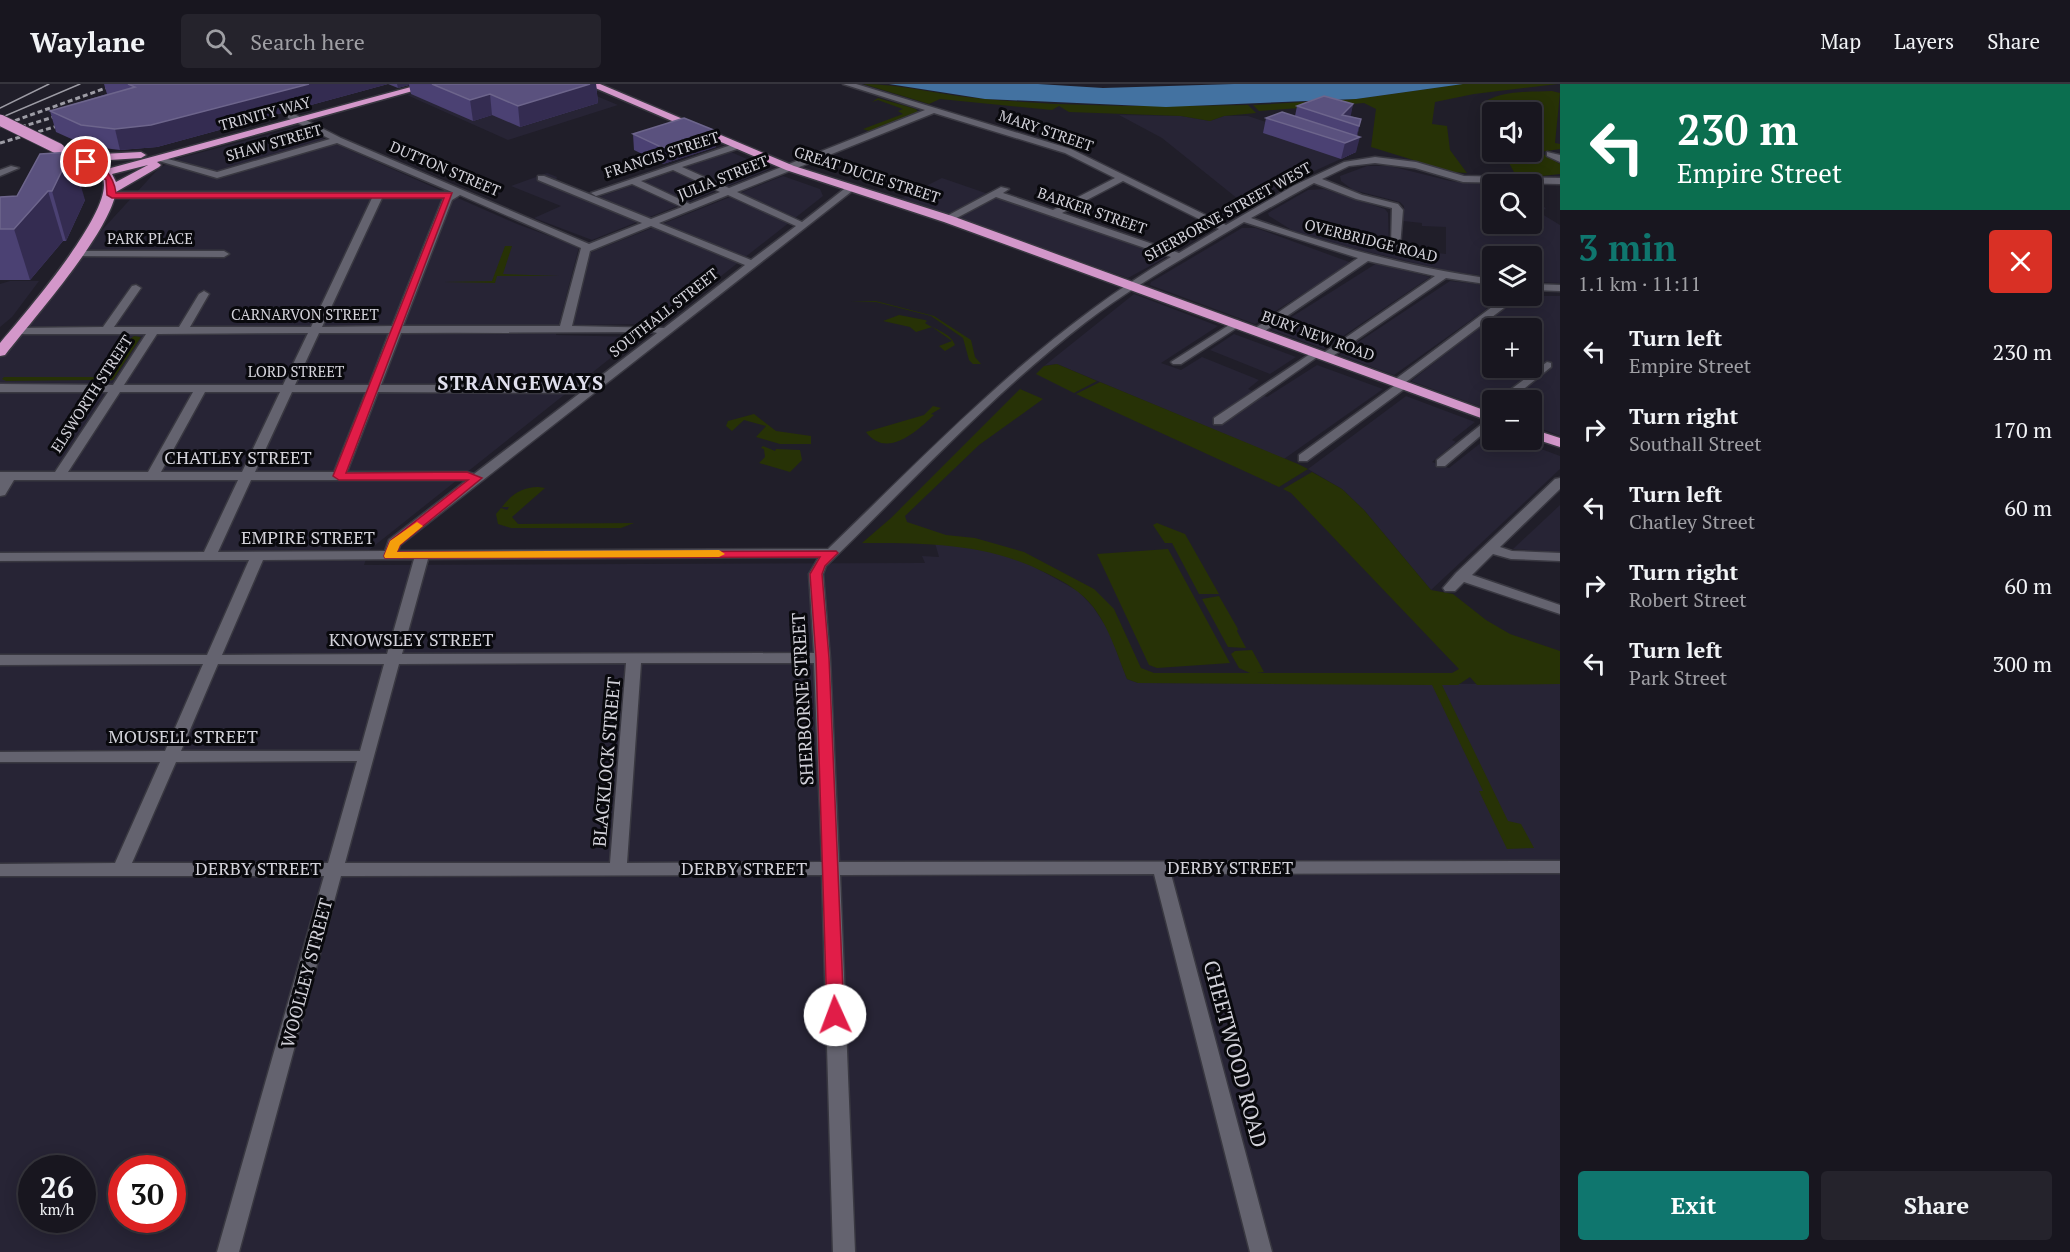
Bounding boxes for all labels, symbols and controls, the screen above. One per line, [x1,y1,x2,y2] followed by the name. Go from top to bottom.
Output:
[181,14,601,68] search box
[30,23,145,60] text: Waylane
[202,25,235,58] icon: search
[250,27,365,56] text: Search here
[1820,27,1861,55] text: Map
[1894,27,1954,55] text: Layers
[1987,27,2040,55] text: Share
[217,91,313,135] street label: TRINITY WAY
[1677,101,1798,157] text: 230 m
[1482,102,1542,450] map controls
[1482,102,1542,162] button: sound
[996,105,1096,156] street label: MARY STREET
[1578,108,1656,186] icon: left
[223,119,324,165] street label: SHAW STREET
[602,126,721,182] street label: FRANCIS STREET
[60,136,111,187] pin
[387,136,504,200] street label: DUTTON STREET
[792,141,943,207] street label: GREAT DUCIE STREET
[69,145,102,178] icon: arrive
[674,150,771,204] street label: JULIA STREET
[1677,155,1842,191] text: Empire Street
[1141,157,1315,265] street label: SHERBORNE STREET WEST
[1482,174,1542,234] button: search
[1035,182,1150,238] street label: BARKER STREET
[1303,214,1440,266] street label: OVERBRIDGE ROAD
[1578,224,1676,271] text: 3 min
[107,228,193,248] street label: PARK PLACE
[1989,230,2052,293] button: close
[1482,246,1542,306] button: layers
[605,263,722,361] street label: SOUTHALL STREET
[1578,270,1701,297] text: 1.1 km · 11:11
[231,304,379,324] street label: CARNARVON STREET
[1259,305,1378,365] street label: BURY NEW ROAD
[1482,318,1542,378] button: +
[1629,323,1722,352] text: Turn left
[46,331,137,456] street label: ELSWORTH STREET
[1578,335,1611,368] icon: left
[1992,337,2052,366] text: 230 m
[1629,352,1751,379] text: Empire Street
[248,361,344,381] street label: LORD STREET
[437,369,605,396] district label: STRANGEWAYS
[1482,390,1542,450] button: −
[1629,401,1738,430] text: Turn right
[1578,413,1611,446] icon: right
[1992,415,2052,444] text: 170 m
[1629,430,1762,457] text: Southall Street
[164,445,312,469] street label: CHATLEY STREET
[1629,479,1722,508] text: Turn left
[1578,491,1611,524] icon: left
[2004,493,2052,522] text: 60 m
[1629,508,1755,535] text: Chatley Street
[241,525,375,549] street label: EMPIRE STREET
[1629,557,1738,586] text: Turn right
[1578,569,1611,602] icon: right
[2004,571,2052,600] text: 60 m
[1629,586,1747,613] text: Robert Street
[785,612,819,786] street label: SHERBORNE STREET
[329,627,493,651] street label: KNOWSLEY STREET
[1629,635,1722,664] text: Turn left
[1578,647,1611,680] icon: left
[1992,649,2052,678] text: 300 m
[1629,664,1727,691] text: Park Street
[587,676,625,848] street label: BLACKLOCK STREET
[108,724,258,748] street label: MOUSELL STREET
[1167,855,1293,879] street label: DERBY STREET
[195,856,321,880] street label: DERBY STREET
[681,856,807,880] street label: DERBY STREET
[275,896,337,1050] street label: WOOLLEY STREET
[1198,957,1274,1150] street label: CHEETWOOD ROAD
[803,983,867,1047] position arrow
[108,1155,186,1233] speed limit sign: 30
[40,1167,74,1207] text: 26
[1578,1171,1809,1240] button: Exit
[1821,1171,2052,1240] button: Share
[40,1199,74,1219] text: km/h

